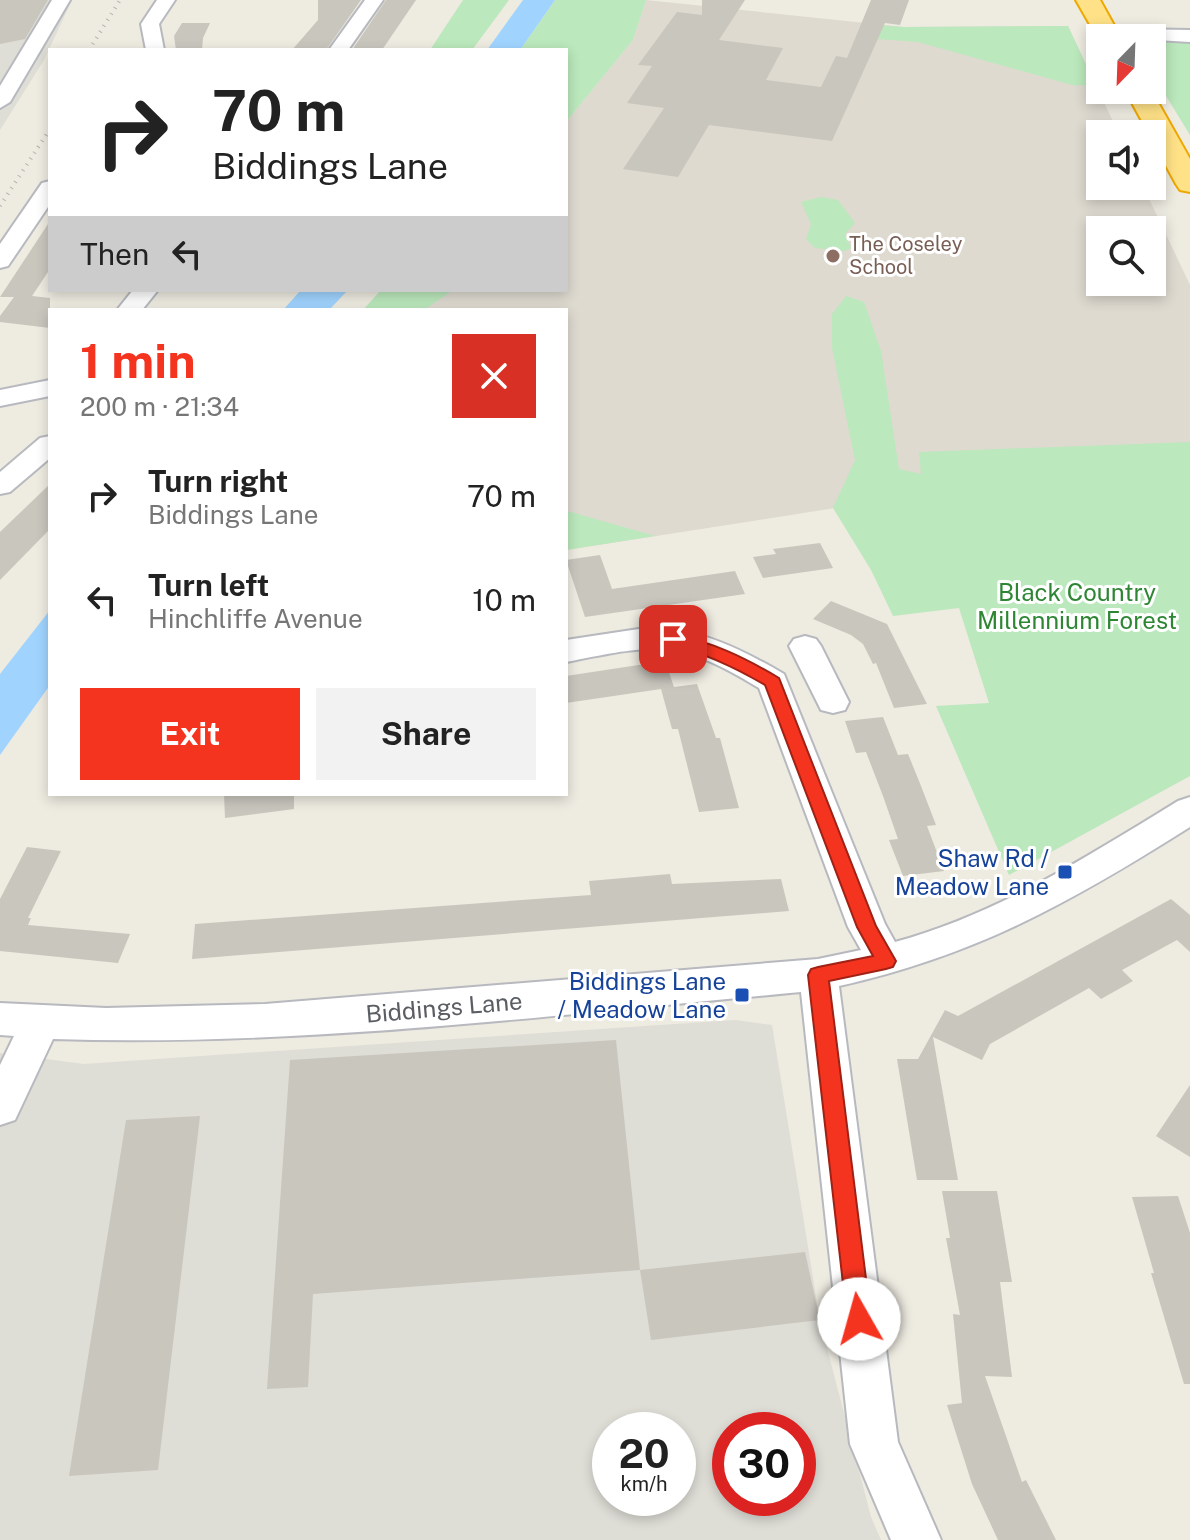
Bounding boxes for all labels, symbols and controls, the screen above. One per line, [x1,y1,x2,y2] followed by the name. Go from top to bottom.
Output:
[1086,24,1166,104] north arrow
[1086,24,1166,296] map controls
[212,78,345,144] text: 70 m
[80,80,184,184] icon: right
[1086,120,1166,200] button: sound
[212,145,448,187] text: Biddings Lane
[1086,216,1166,296] button: search
[165,232,209,276] icon: left
[849,232,963,279] place label: The Coseley School
[80,236,149,272] text: Then
[824,247,842,265] marker: The Coseley School
[80,332,196,389] text: 1 min
[452,334,536,418] button: close
[80,391,239,422] text: 200 m · 21:34
[148,463,288,499] text: Turn right
[80,474,124,518] icon: right
[467,478,536,514] text: 70 m
[148,499,318,530] text: Biddings Lane
[148,567,269,603] text: Turn left
[80,578,124,622] icon: left
[977,578,1177,634] park label: Black Country Millennium Forest
[472,582,536,618] text: 10 m
[148,603,363,634] text: Hinchliffe Avenue
[639,605,707,673] pin
[651,617,695,661] icon: arrive
[80,688,300,780] button: Exit
[316,688,536,780] button: Share
[895,844,1050,900] place label: Shaw Rd / Meadow Lane
[1056,863,1074,881] marker: Shaw Rd / Meadow Lane
[558,967,726,1023] place label: Biddings Lane / Meadow Lane
[364,986,524,1028] street label: Biddings Lane
[733,986,751,1004] marker: Biddings Lane / Meadow Lane
[817,1277,901,1361] position arrow
[712,1412,816,1516] speed limit sign: 30
[618,1430,670,1477] text: 20
[620,1472,668,1496] text: km/h

